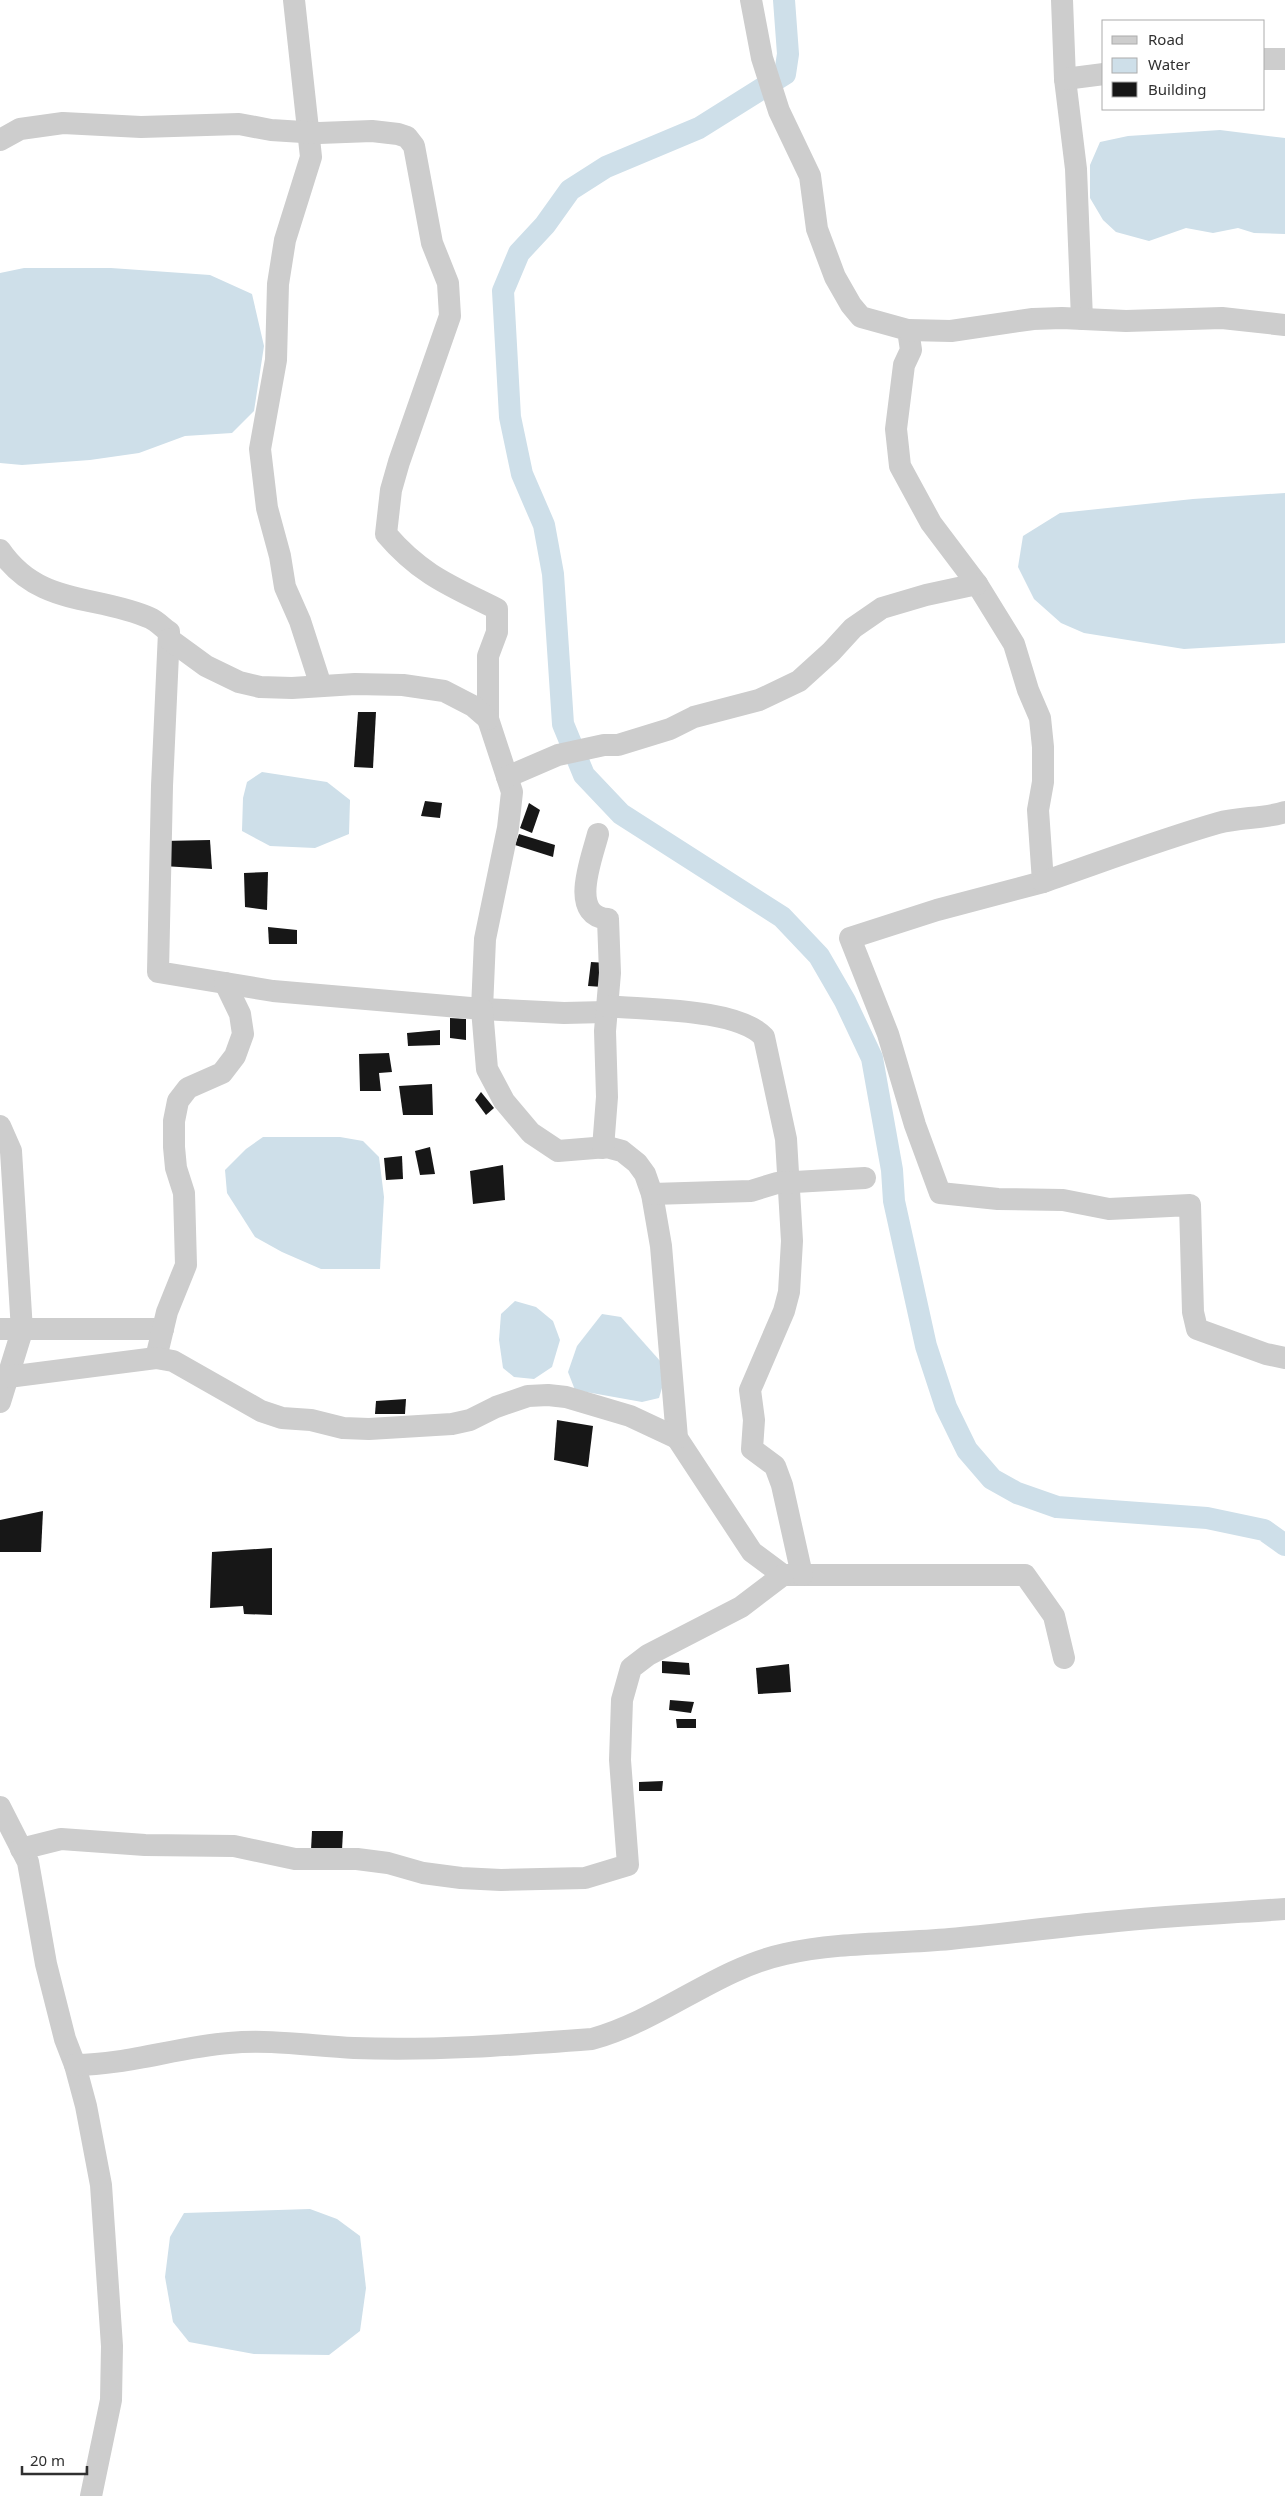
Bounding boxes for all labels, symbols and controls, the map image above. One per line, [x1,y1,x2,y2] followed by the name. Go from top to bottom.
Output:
[1102,20,1265,110] legend
[1148,29,1184,49] text: Road
[1148,54,1190,74] text: Water
[1148,79,1206,99] text: Building
[22,2444,88,2476] scale bar
[30,2450,65,2470] text: 20 m

